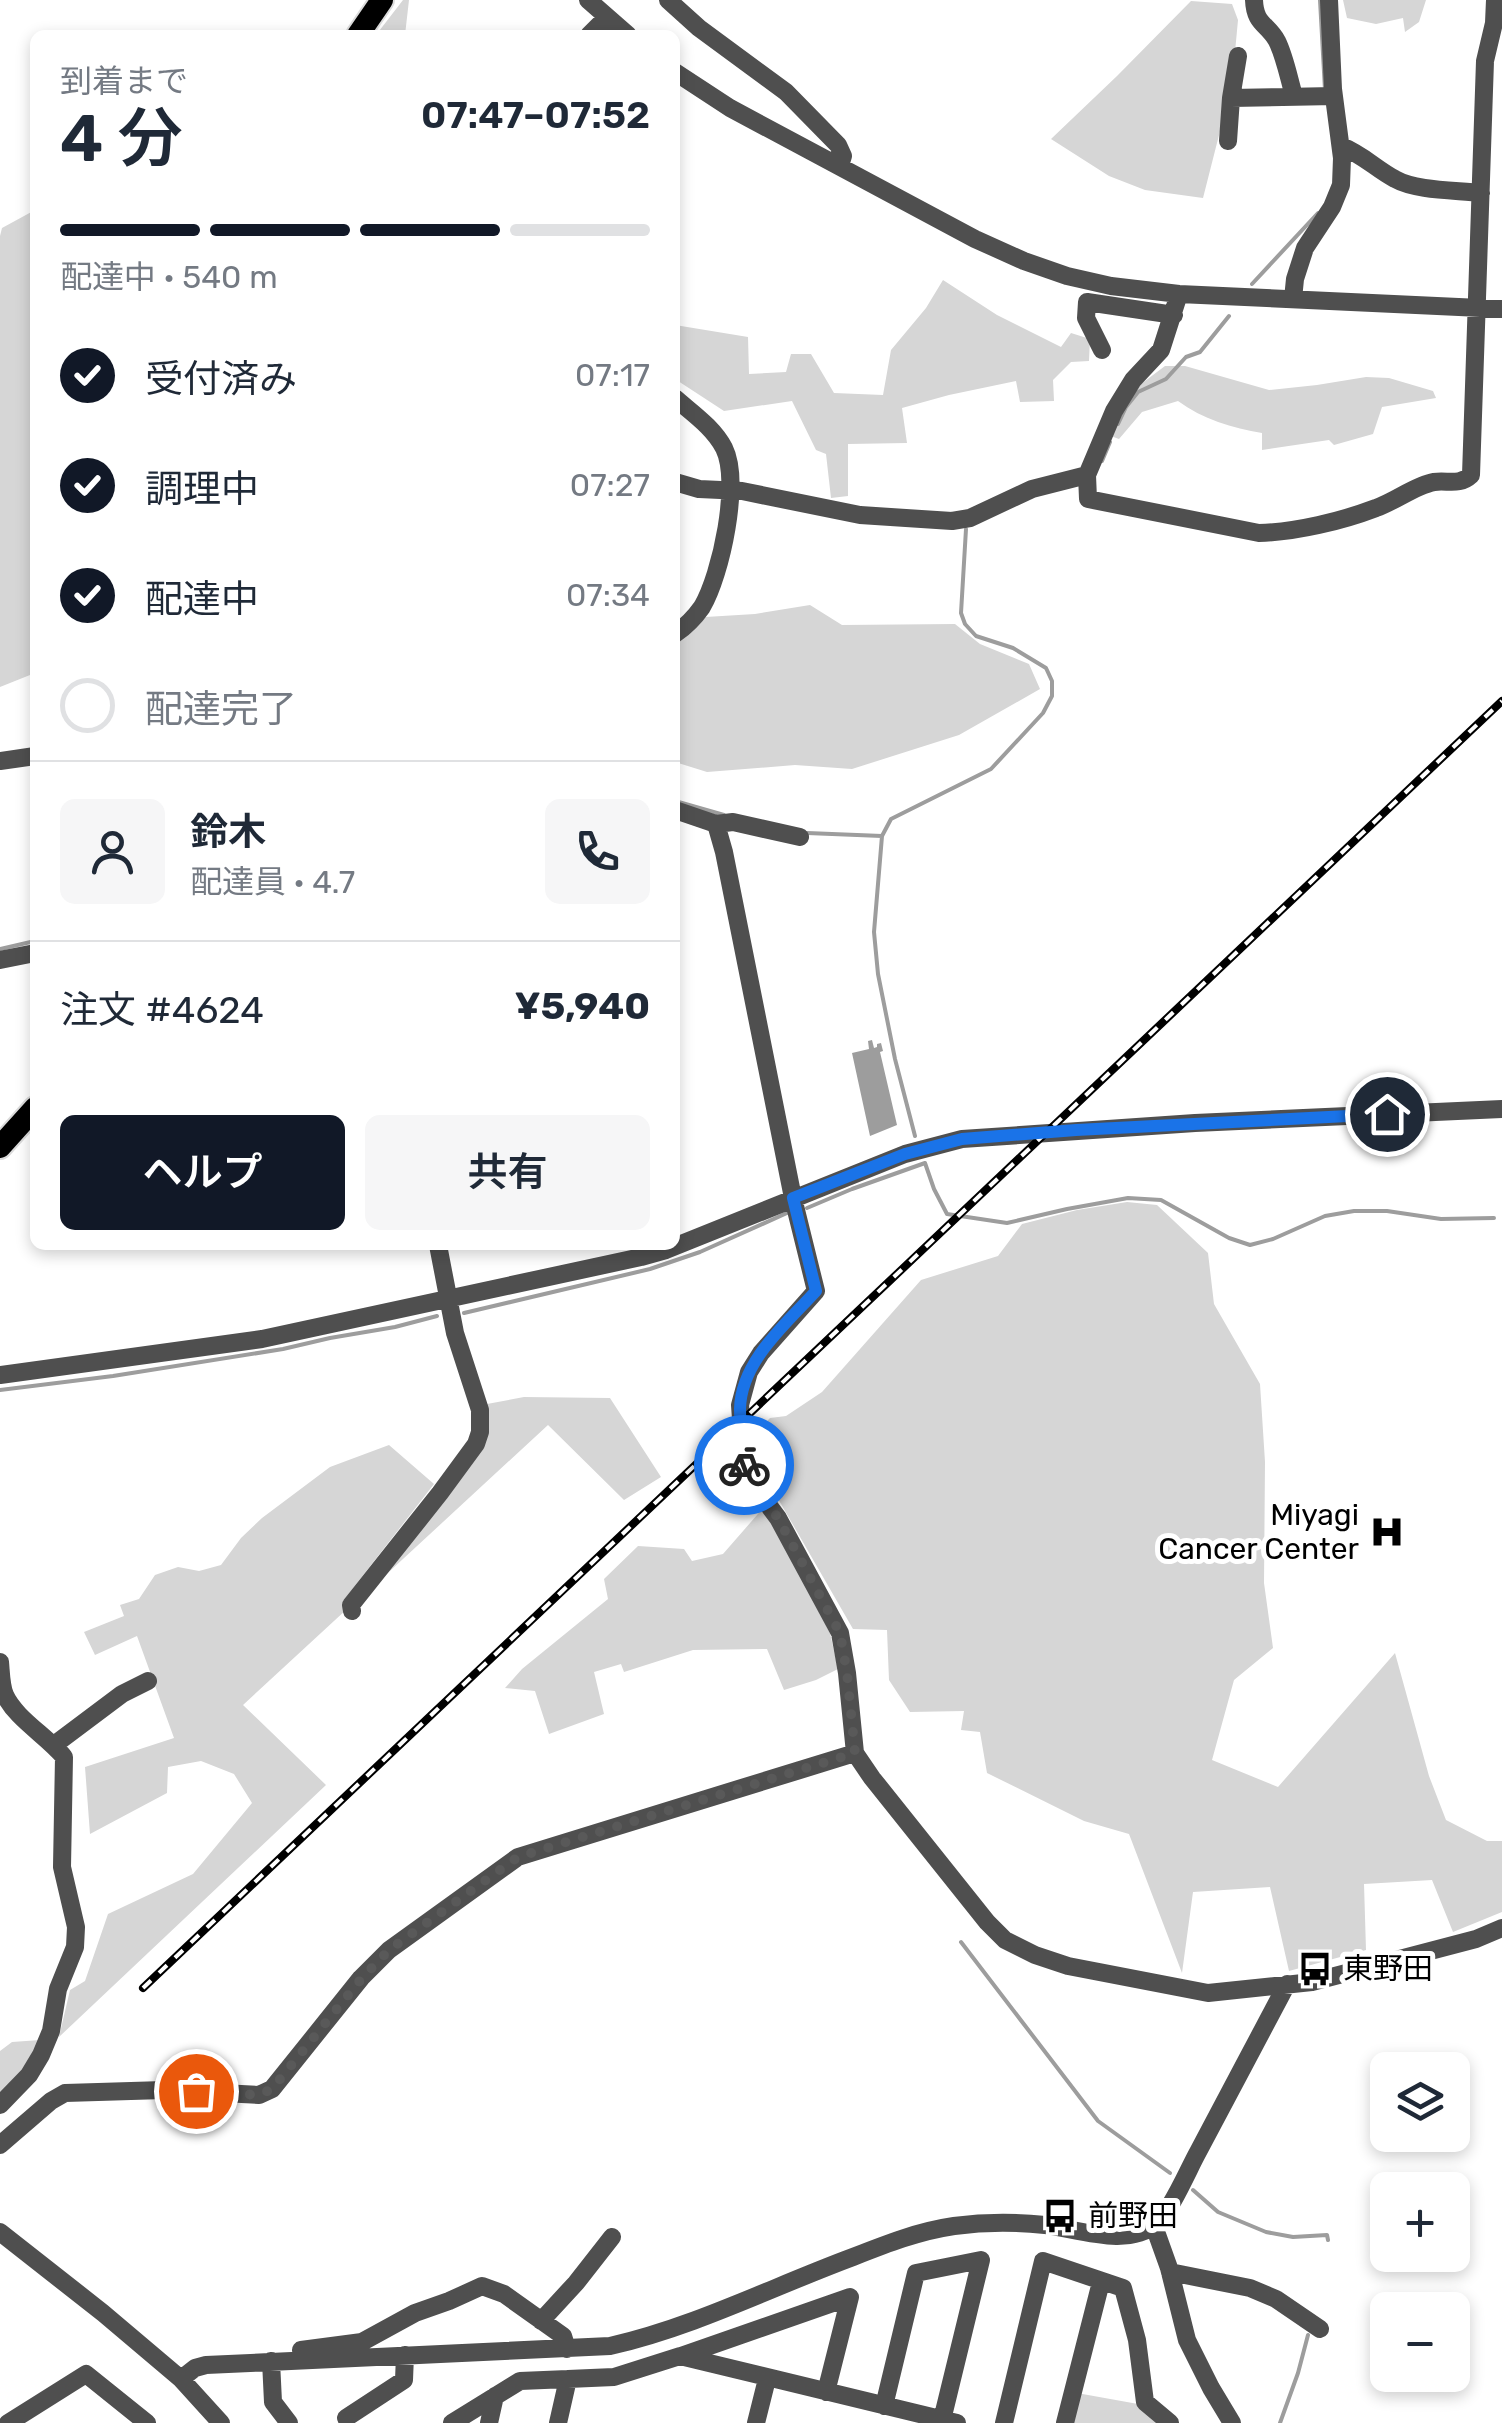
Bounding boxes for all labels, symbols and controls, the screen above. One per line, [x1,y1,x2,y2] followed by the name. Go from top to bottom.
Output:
[60,62,188,100] text: 到着まで
[421,92,650,138] text: 07:47–07:52
[60,100,183,177] text: 4 分
[60,258,278,296] text: 配達中 · 540 m
[60,348,115,403] icon: check
[145,356,297,402] text: 受付済み
[575,356,650,394] text: 07:17
[60,458,115,513] icon: check
[145,466,259,512] text: 調理中
[570,466,650,504] text: 07:27
[60,568,115,623] icon: check
[145,576,259,622] text: 配達中
[566,576,650,614] text: 07:34
[145,686,297,732] text: 配達完了
[60,799,165,904] button: person
[545,799,650,904] button: phone
[190,809,266,855] text: 鈴木
[190,863,355,901] text: 配達員 · 4.7
[514,983,650,1029] text: ¥5,940
[60,987,264,1033] text: 注文 #4624
[1345,1072,1430,1157] pin
[1360,1087,1415,1142] icon: home
[60,1115,345,1230] button: ヘルプ
[365,1115,650,1230] button: 共有
[694,1415,794,1515] courier
[717,1438,772,1493] icon: bike
[1158,1497,1360,1567] place label: Miyagi Cancer Center
[1368,1513,1406,1551] hospital icon: Miyagi Cancer Center
[1296,1950,1334,1988] bus stop icon: 東野田
[1343,1951,1433,1987] place label: 東野田
[154,2049,239,2134] pin
[1370,2052,1470,2392] map controls
[1370,2052,1470,2152] button: layers
[169,2064,224,2119] icon: bag
[1370,2172,1470,2272] button: +
[1041,2197,1079,2235] bus stop icon: 前野田
[1088,2198,1178,2234] place label: 前野田
[1370,2292,1470,2392] button: −

